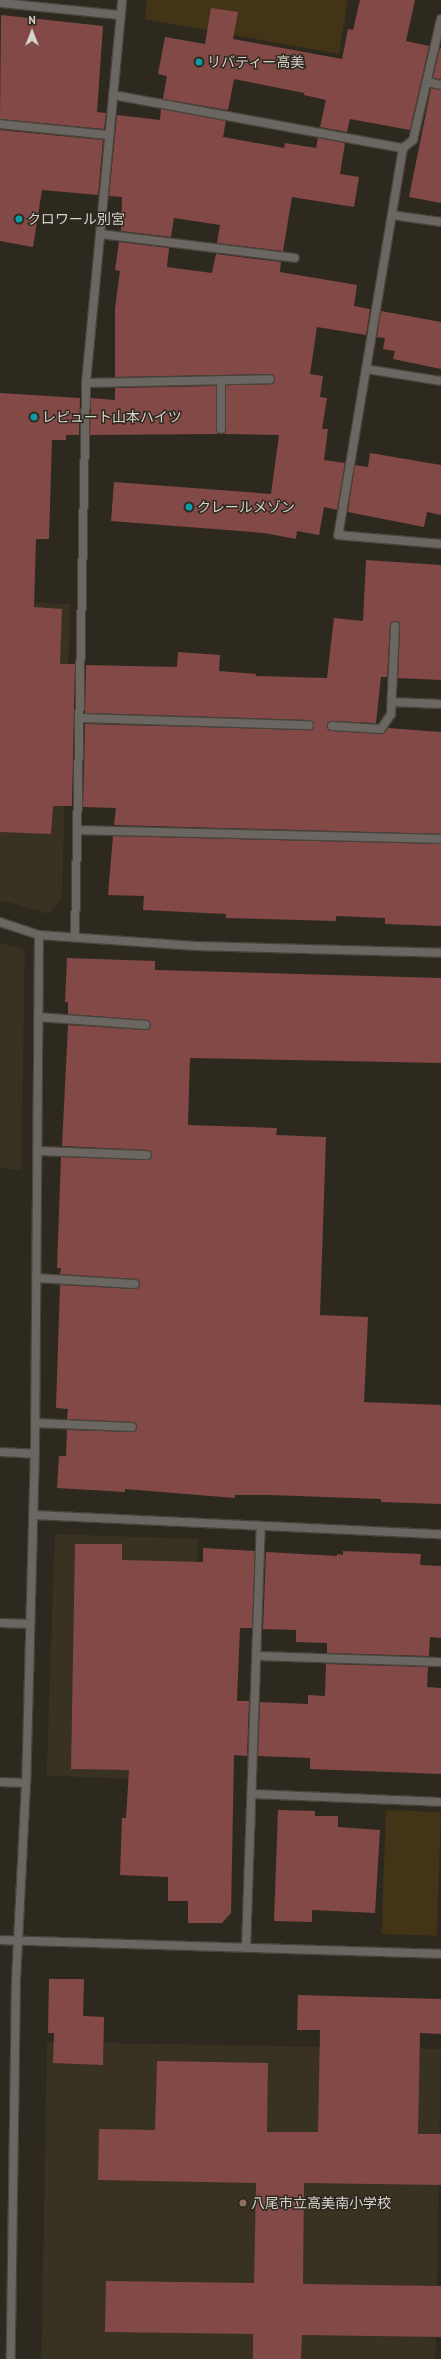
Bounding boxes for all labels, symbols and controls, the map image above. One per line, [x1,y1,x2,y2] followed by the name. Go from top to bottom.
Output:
[12,12,52,52] north arrow
[28,13,36,27] text: N
[207,54,305,70] place label: リバティー高美
[194,57,204,67] marker: リバティー高美
[27,211,125,227] place label: クロワール別宮
[14,214,24,224] marker: クロワール別宮
[42,409,182,425] place label: レピュート山本ハイツ
[29,412,39,422] marker: レピュート山本ハイツ
[197,499,295,515] place label: クレールメゾン
[184,502,194,512] marker: クレールメゾン
[251,2195,391,2211] place label: 八尾市立高美南小学校
[238,2198,248,2208] marker: 八尾市立高美南小学校

